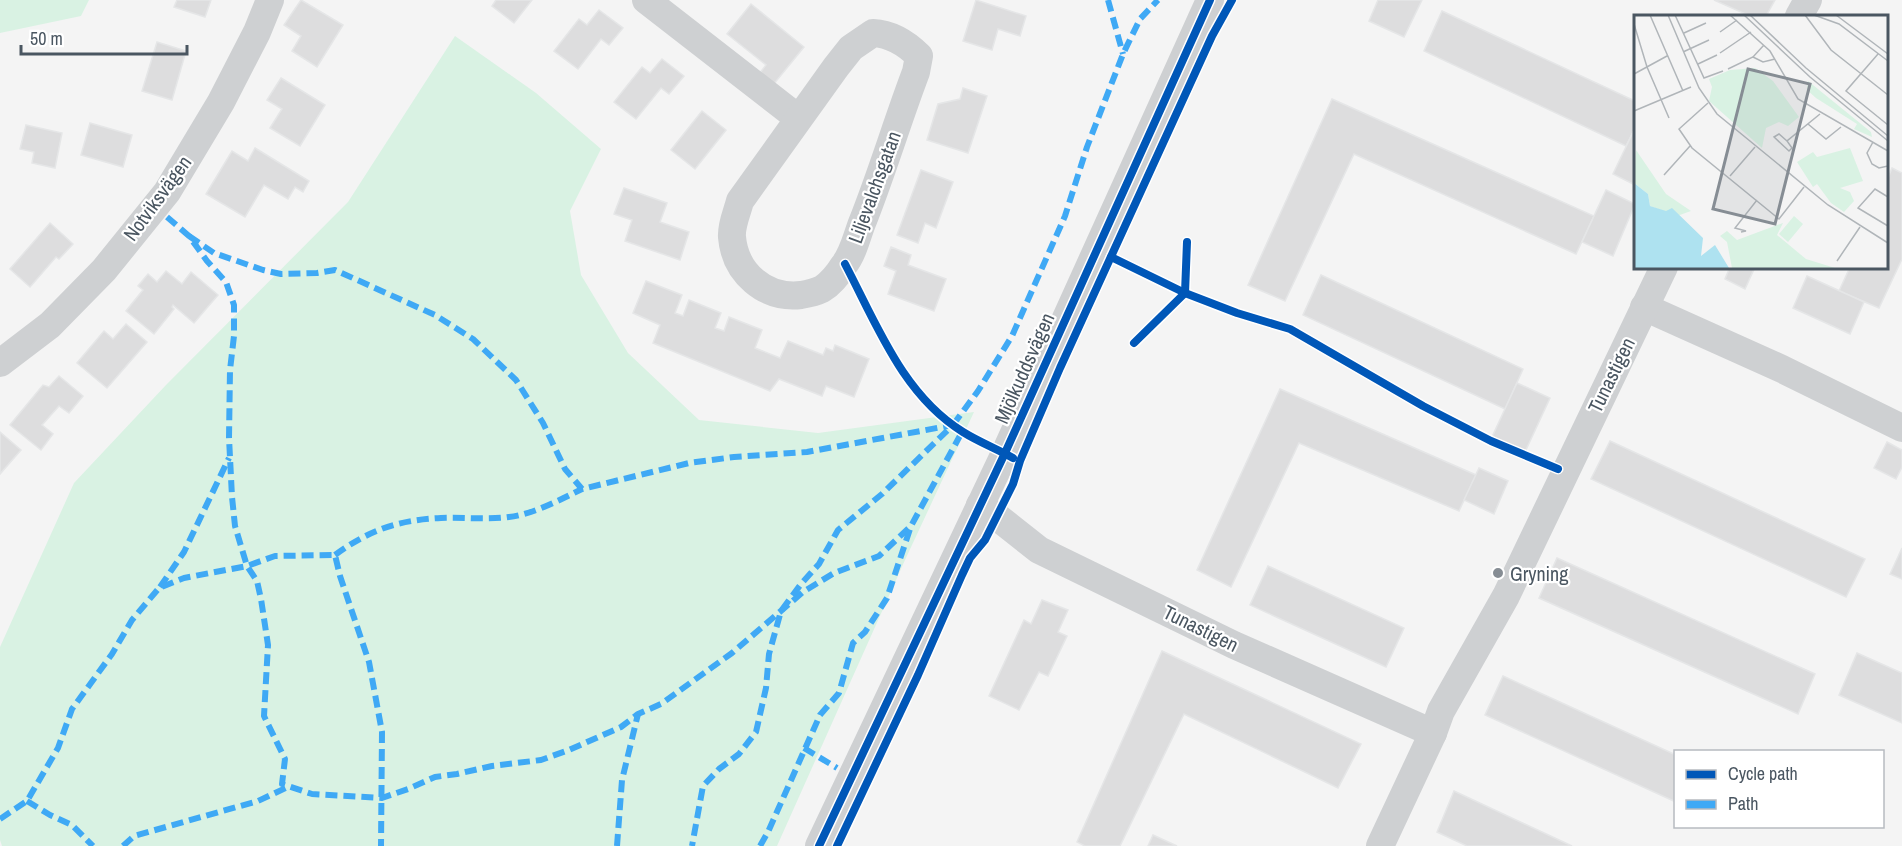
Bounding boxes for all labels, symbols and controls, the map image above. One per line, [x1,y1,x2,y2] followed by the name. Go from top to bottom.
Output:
[1634,15,1887,268] inset map
[21,18,188,56] scale bar
[30,26,63,51] text: 50 m
[841,127,907,247] street label: Liljevalchsgatan
[117,150,197,246] street label: Notviksvägen
[988,308,1060,428] street label: Mjölkuddsvägen
[1581,333,1641,417] street label: Tunastigen
[1510,560,1568,587] place label: Gryning
[1491,566,1505,580] marker: Gryning
[1159,598,1243,658] street label: Tunastigen
[1674,750,1884,828] legend
[1728,761,1798,786] text: Cycle path
[1728,791,1758,816] text: Path

